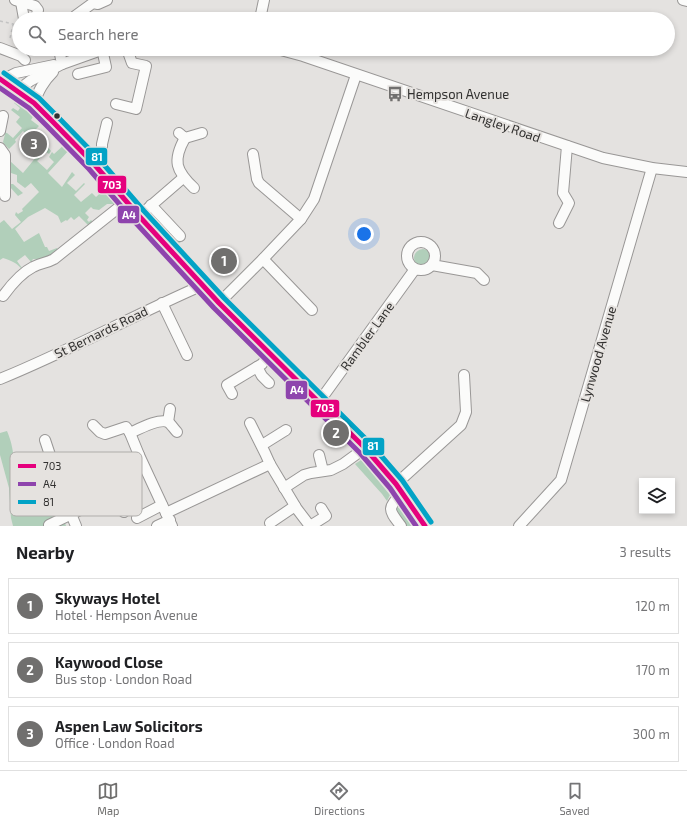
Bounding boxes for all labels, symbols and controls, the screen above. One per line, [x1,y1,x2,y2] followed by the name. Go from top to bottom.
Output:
[12,12,675,56] search box
[26,23,48,45] icon: search
[58,25,139,43] text: Search here
[386,85,404,103] bus stop icon: Hempson Avenue
[407,86,509,102] place label: Hempson Avenue
[463,105,543,145] street label: Langley Road
[52,111,62,121] unlabelled marker
[21,129,47,159] pin: 3
[85,147,108,166] line badge: 81
[91,150,103,163] text: 81
[97,175,127,194] line badge: 703
[103,178,122,191] text: 703
[117,205,140,224] line badge: A4
[122,208,136,221] text: A4
[354,224,374,244] your location
[211,246,237,276] pin: 1
[337,299,397,373] street label: Rambler Lane
[52,302,150,362] street label: St Bernards Road
[577,304,619,404] street label: Lynwood Avenue
[285,380,308,400] line badge: A4
[290,383,304,396] text: A4
[310,399,340,418] line badge: 703
[316,401,335,414] text: 703
[323,418,349,448] pin: 2
[362,437,385,456] line badge: 81
[367,439,379,452] text: 81
[10,452,142,516] legend
[43,459,61,472] text: 703
[43,477,57,490] text: A4
[639,478,675,514] map controls
[639,478,675,514] button: layers
[43,495,54,508] text: 81
[16,542,74,562] text: Nearby
[620,544,671,560] text: 3 results
[55,589,160,607] text: Skyways Hotel
[27,598,33,614] text: 1
[635,598,670,614] text: 120 m
[55,607,198,623] text: Hotel · Hempson Avenue
[55,653,163,671] text: Kaywood Close
[26,662,34,678] text: 2
[636,662,670,678] text: 170 m
[55,671,192,687] text: Bus stop · London Road
[55,717,203,735] text: Aspen Law Solicitors
[26,726,34,742] text: 3
[633,726,670,742] text: 300 m
[55,735,175,751] text: Office · London Road
[97,780,119,817] tab: Map
[314,780,365,817] tab: Directions
[559,780,590,817] tab: Saved

